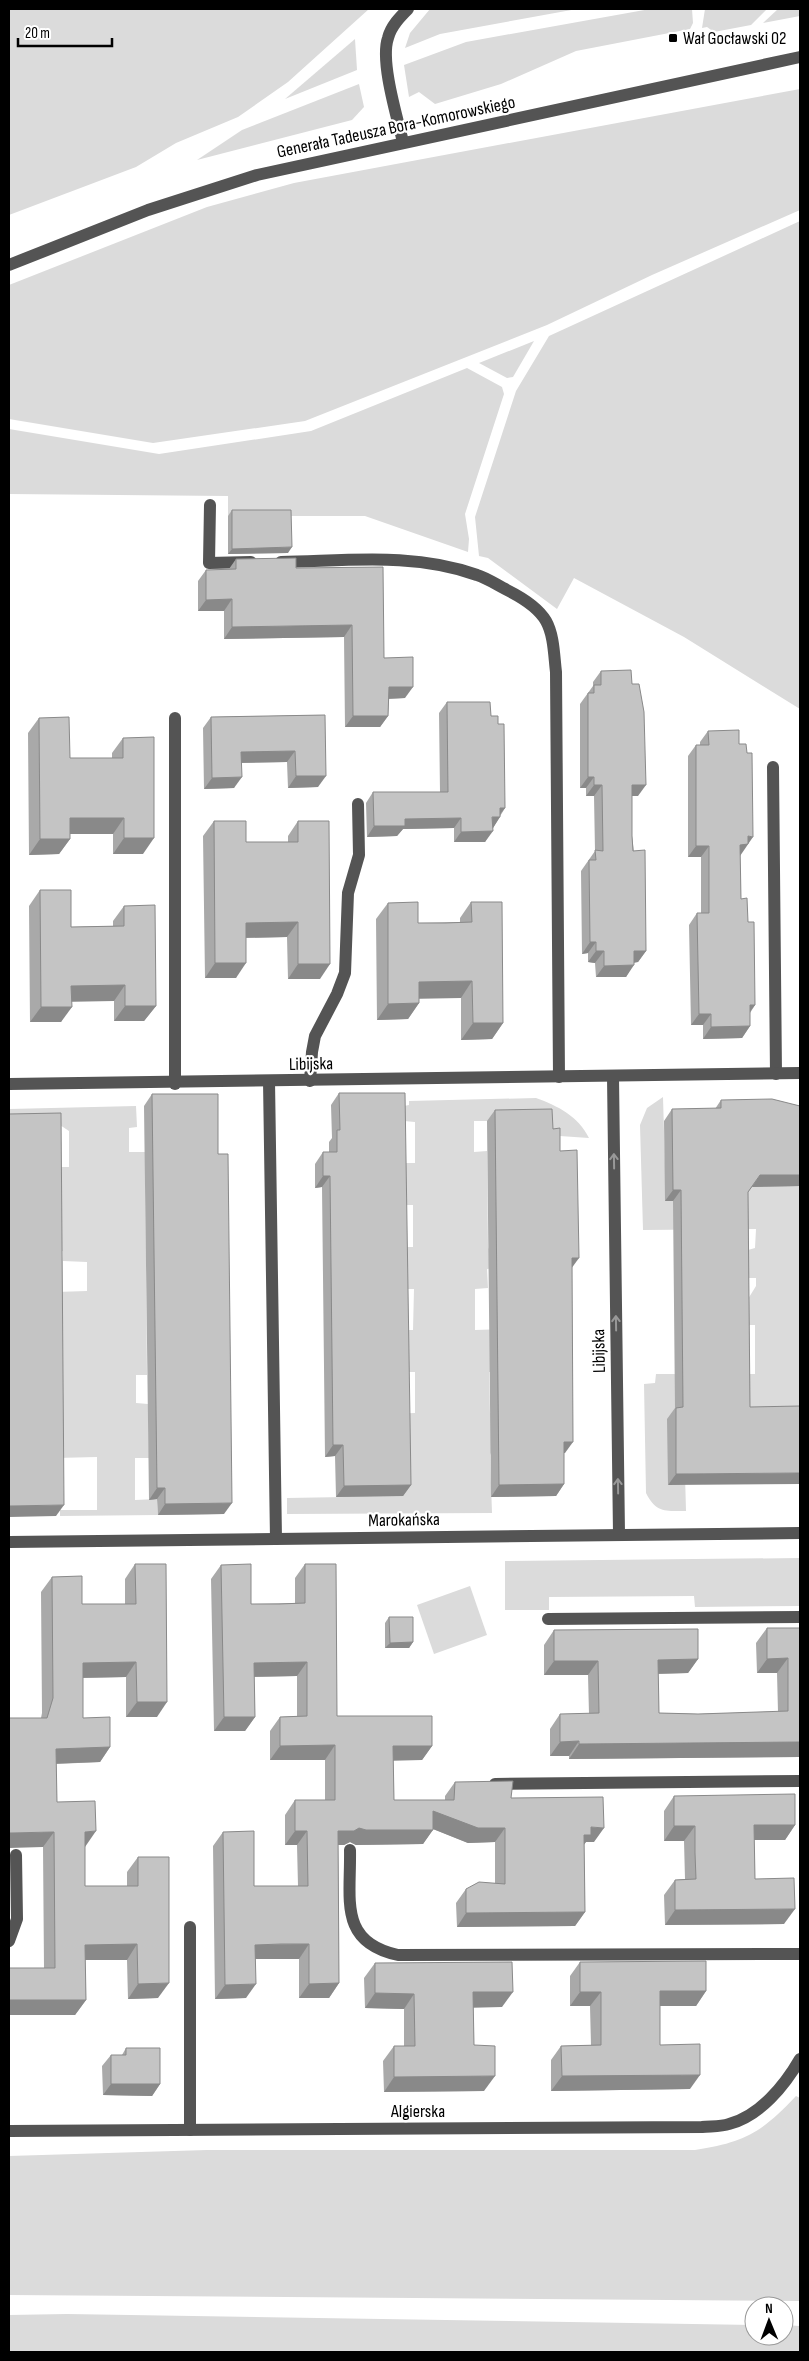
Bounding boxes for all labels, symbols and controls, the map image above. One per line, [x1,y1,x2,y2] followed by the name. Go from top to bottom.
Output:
[18,15,111,47] scale bar
[25,24,50,43] text: 20 m
[683,28,786,49] place label: Wał Gocławski 02
[667,32,679,44] marker: Wał Gocławski 02
[275,91,517,163] street label: Generała Tadeusza Bora-Komorowskiego
[289,1053,333,1075] street label: Libijska
[609,1153,619,1169] one-way arrow
[611,1315,621,1332] one-way arrow
[588,1329,610,1373] street label: Libijska
[613,1478,623,1494] one-way arrow
[368,1509,440,1531] street label: Marokańska
[390,2101,445,2122] street label: Algierska
[744,2296,794,2346] north arrow
[765,2300,773,2317] text: N

